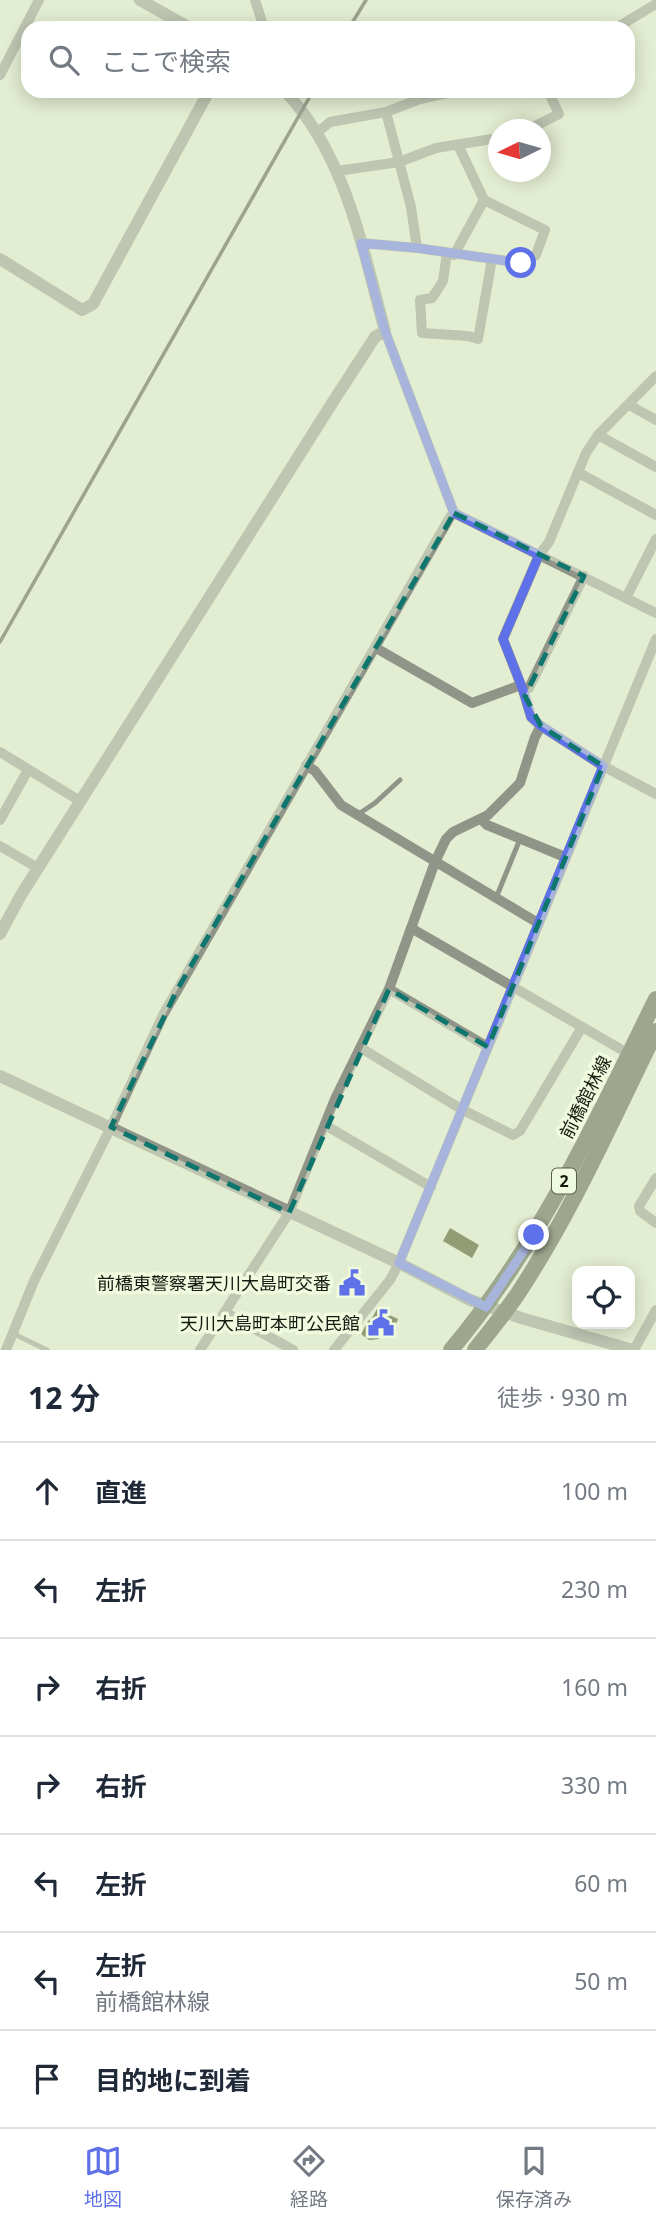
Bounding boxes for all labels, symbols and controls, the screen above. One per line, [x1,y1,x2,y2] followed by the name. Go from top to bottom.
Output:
[21,21,635,98] search box
[45,41,83,79] icon: search
[101,43,231,79] text: ここで検索
[488,119,551,182] north arrow
[505,247,536,278] route start
[554,1051,616,1143] street label: 前橋館林線
[552,1168,576,1194] road number: 2
[518,1219,549,1250] route end
[572,1266,635,1329] map controls
[572,1266,635,1329] button: locate
[337,1268,367,1298] public building icon: 前橋東警察署天川大島町交番
[97,1271,331,1295] place label: 前橋東警察署天川大島町交番
[366,1308,396,1338] public building icon: 天川大島町本町公民館
[180,1311,360,1335] place label: 天川大島町本町公民館
[28,1377,100,1418] text: 12 分
[497,1381,628,1413] text: 徒歩 · 930 m
[28,1472,66,1510] icon: ahead
[95,1474,147,1510] text: 直進
[561,1475,628,1507] text: 100 m
[28,1570,66,1608] icon: left
[95,1572,147,1608] text: 左折
[561,1573,628,1605] text: 230 m
[28,1668,66,1706] icon: right
[95,1670,147,1706] text: 右折
[561,1671,628,1703] text: 160 m
[28,1766,66,1804] icon: right
[95,1768,147,1804] text: 右折
[561,1769,628,1801] text: 330 m
[28,1864,66,1902] icon: left
[95,1866,147,1902] text: 左折
[574,1867,628,1899] text: 60 m
[95,1947,147,1983] text: 左折
[28,1962,66,2000] icon: left
[574,1965,628,1997] text: 50 m
[95,1985,210,2017] text: 前橋館林線
[28,2060,66,2098] icon: arrive
[95,2062,251,2098] text: 目的地に到着
[84,2142,122,2212] tab: 地図
[290,2142,328,2212] tab: 経路
[496,2142,572,2212] tab: 保存済み

